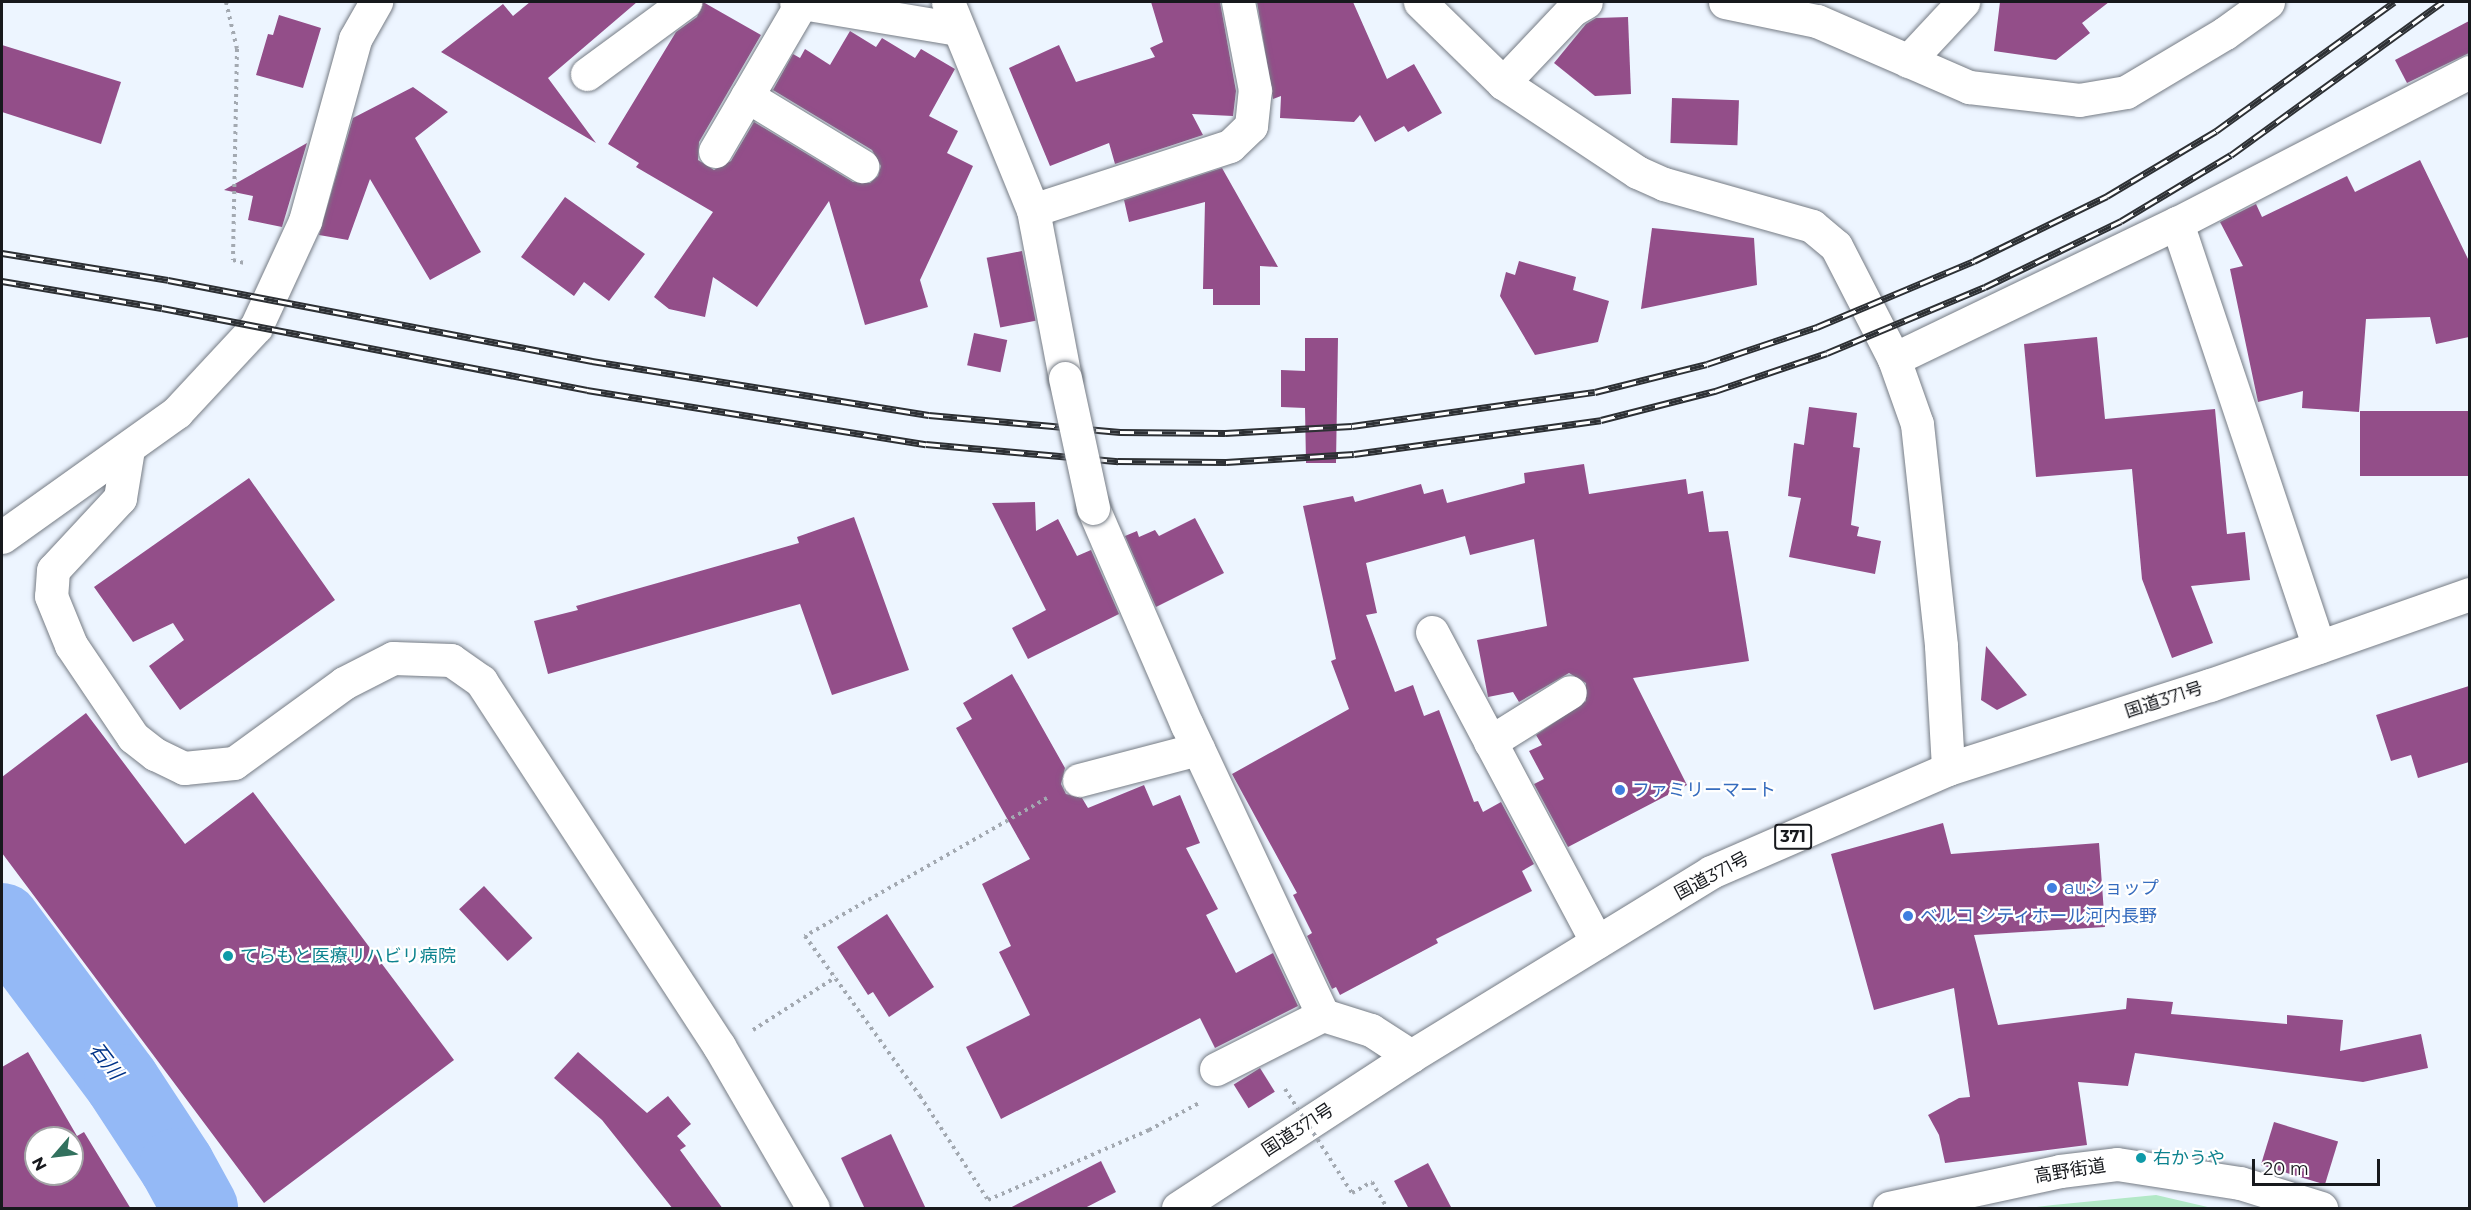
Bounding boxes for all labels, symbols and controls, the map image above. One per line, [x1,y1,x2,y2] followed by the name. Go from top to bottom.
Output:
[2122,677,2206,723] street label: 国道371号
[1632,779,1776,801] place label: ファミリーマート
[1613,783,1627,797] marker: ファミリーマート
[1774,824,1812,850] road number: 371
[1671,847,1753,905] street label: 国道371号
[2064,877,2159,899] place label: auショップ
[2045,881,2059,895] marker: auショップ
[1920,905,2159,927] place label: ベルコ シティホール河内長野
[1901,909,1915,923] marker: ベルコ シティホール河内長野
[240,945,456,967] place label: てらもと医療リハビリ病院
[221,949,235,963] marker: てらもと医療リハビリ病院
[84,1038,128,1084] water label: 石川
[1258,1099,1338,1161] street label: 国道371号
[24,1126,84,1186] north arrow
[2153,1147,2225,1169] place label: 右かうや
[2255,1147,2382,1185] scale bar
[2134,1151,2148,1165] marker: 右かうや
[28,1154,51,1174] text: N
[2033,1155,2107,1187] street label: 高野街道
[2263,1158,2309,1180] text: 20 m

